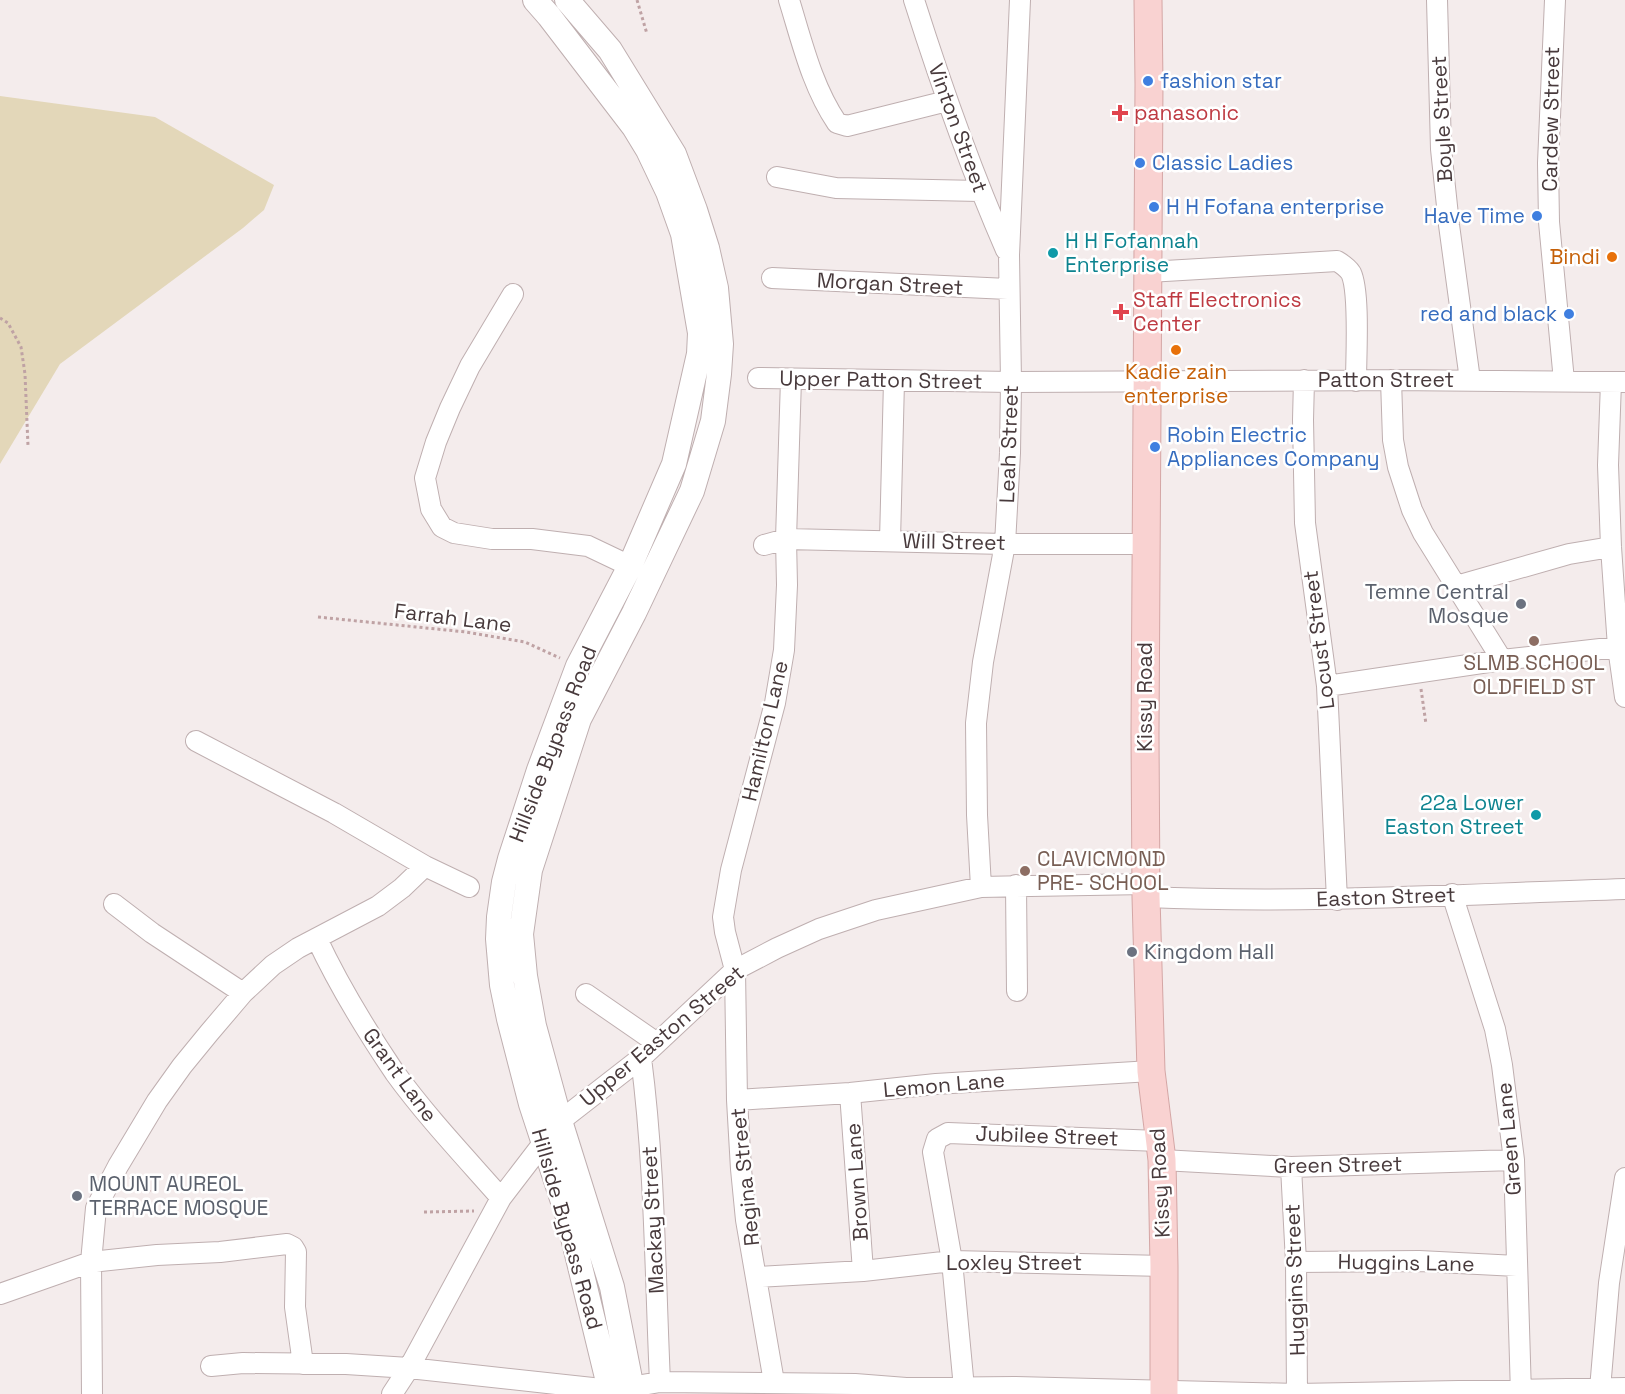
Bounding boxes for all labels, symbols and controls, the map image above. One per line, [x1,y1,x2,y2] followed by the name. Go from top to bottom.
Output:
[1536,46,1565,192] street label: Cardew Street
[1425,55,1458,183] street label: Boyle Street
[923,60,994,196] street label: Vinton Street
[1160,67,1282,94] place label: fashion star
[1141,74,1155,88] marker: fashion star
[1134,99,1239,126] place label: panasonic
[1111,104,1129,122] marker: panasonic
[1152,149,1293,176] place label: Classic Ladies
[1133,156,1147,170] marker: Classic Ladies
[1166,193,1384,220] place label: H H Fofana enterprise
[1147,200,1161,214] marker: H H Fofana enterprise
[1424,202,1525,229] place label: Have Time
[1530,209,1544,223] marker: Have Time
[1065,227,1199,278] place label: H H Fofannah Enterprise
[1549,243,1600,270] place label: Bindi
[1046,246,1060,260] marker: H H Fofannah Enterprise
[1605,250,1619,264] marker: Bindi
[816,266,964,301] street label: Morgan Street
[1133,286,1302,337] place label: Staff Electronics Center
[1420,300,1557,327] place label: red and black
[1114,305,1128,319] marker: Staff Electronics Center
[1562,307,1576,321] marker: red and black
[1169,343,1183,357] marker: Kadie zain enterprise
[1124,358,1228,409] place label: Kadie zain enterprise
[779,364,983,395] street label: Upper Patton Street
[1318,366,1454,393] street label: Patton Street
[993,384,1024,504] street label: Leah Street
[1167,421,1380,472] place label: Robin Electric Appliances Company
[1148,440,1162,454] marker: Robin Electric Appliances Company
[902,527,1006,556] street label: Will Street
[1297,569,1340,711] street label: Locust Street
[1365,578,1509,629] place label: Temne Central Mosque
[393,597,513,638] street label: Farrah Lane
[1514,597,1528,611] marker: Temne Central Mosque
[1527,634,1541,648] marker: SLMB SCHOOL OLDFIELD ST
[503,642,602,846] street label: Hillside Bypass Road
[1131,642,1158,752] street label: Kissy Road
[1463,649,1605,700] place label: SLMB SCHOOL OLDFIELD ST
[735,658,794,804] street label: Hamilton Lane
[1385,789,1524,840] place label: 22a Lower Easton Street
[1529,808,1543,822] marker: 22a Lower Easton Street
[1037,845,1169,896] place label: CLAVICMOND PRE- SCHOOL
[1018,864,1032,878] marker: CLAVICMOND PRE- SCHOOL
[1316,881,1456,912] street label: Easton Street
[1144,938,1274,965] place label: Kingdom Hall
[1125,945,1139,959] marker: Kingdom Hall
[574,959,749,1112] street label: Upper Easton Street
[357,1022,444,1127] street label: Grant Lane
[882,1066,1006,1103] street label: Lemon Lane
[1490,1081,1527,1197] street label: Green Lane
[724,1107,765,1247] street label: Regina Street
[975,1120,1119,1151] street label: Jubilee Street
[839,1122,874,1242] street label: Brown Lane
[526,1125,609,1333] street label: Hillside Bypass Road
[1143,1127,1176,1239] street label: Kissy Road
[635,1146,670,1295] street label: Mackay Street
[1273,1150,1403,1179] street label: Green Street
[89,1170,268,1221] place label: MOUNT AUREOL TERRACE MOSQUE
[70,1189,84,1203] marker: MOUNT AUREOL TERRACE MOSQUE
[1278,1203,1311,1357] street label: Huggins Street
[1337,1248,1475,1277] street label: Huggins Lane
[946,1249,1082,1276] street label: Loxley Street

